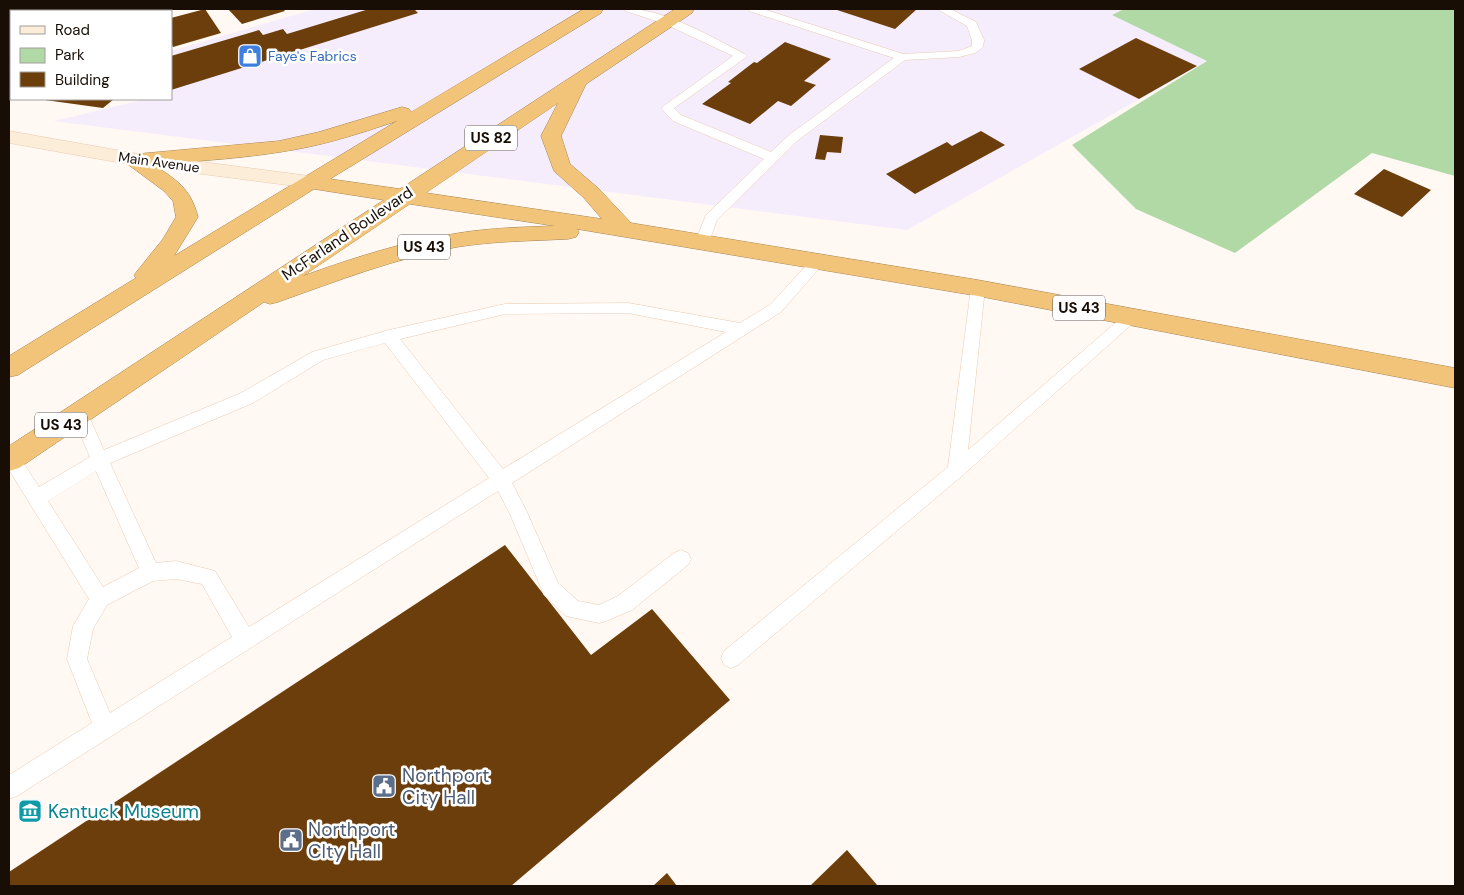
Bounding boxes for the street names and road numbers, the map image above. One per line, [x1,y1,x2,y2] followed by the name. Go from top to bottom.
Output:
[465,126,517,150] road number: US 82
[117,147,201,177] street label: Main Avenue
[278,182,417,285] street label: McFarland Boulevard
[398,234,450,260] road number: US 43
[1053,296,1105,320] road number: US 43
[35,412,87,438] road number: US 43

